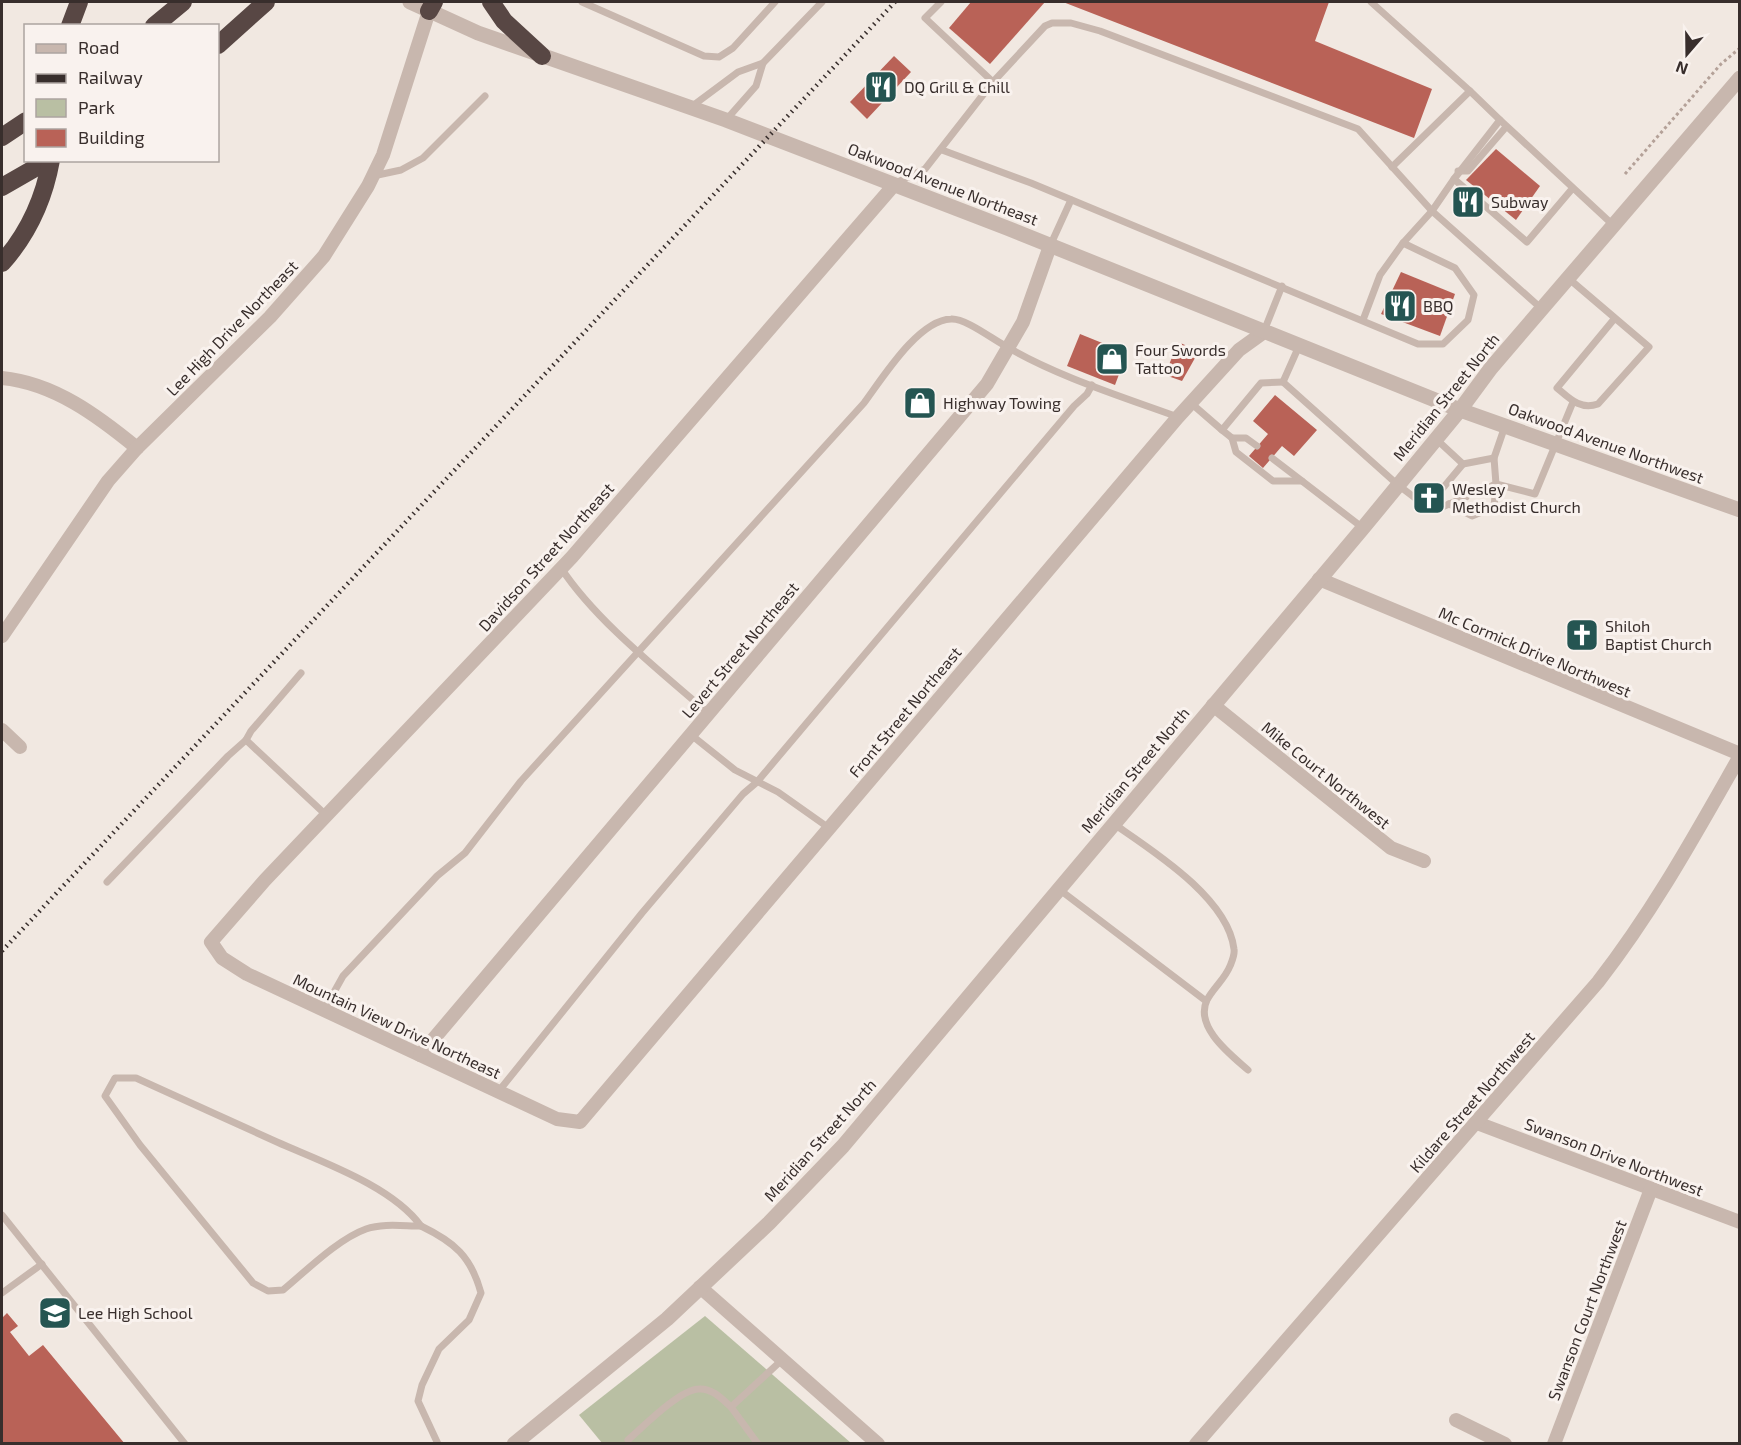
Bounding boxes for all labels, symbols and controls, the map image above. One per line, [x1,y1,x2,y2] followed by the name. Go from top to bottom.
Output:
[24,24,219,162] legend
[1657,24,1717,84] north arrow
[78,36,119,58] text: Road
[1673,58,1690,79] text: N
[78,66,143,88] text: Railway
[863,69,899,105] restaurant icon: DQ Grill & Chill
[904,77,1010,97] place label: DQ Grill & Chill
[78,96,115,118] text: Park
[78,126,145,148] text: Building
[845,138,1041,229] street label: Oakwood Avenue Northeast
[1450,184,1486,220] restaurant icon: Subway
[1491,192,1549,211] place label: Subway
[162,256,301,399] street label: Lee High Drive Northeast
[1382,288,1418,324] restaurant icon: BBQ
[1423,296,1454,316] place label: BBQ
[1389,329,1503,464] street label: Meridian Street North
[1135,340,1226,377] place label: Four Swords Tattoo
[1094,341,1130,377] shop icon: Four Swords Tattoo
[902,385,938,421] shop icon: Highway Towing
[943,393,1061,412] place label: Highway Towing
[1506,398,1706,487] street label: Oakwood Avenue Northwest
[474,479,617,635] street label: Davidson Street Northeast
[1452,479,1581,516] place label: Wesley Methodist Church
[1411,480,1447,516] church icon: Wesley Methodist Church
[677,578,802,722] street label: Levert Street Northeast
[1436,602,1634,701] street label: Mc Cormick Drive Northwest
[1605,616,1712,653] place label: Shiloh Baptist Church
[1564,617,1600,653] church icon: Shiloh Baptist Church
[844,643,965,781] street label: Front Street Northeast
[1077,703,1193,836] street label: Meridian Street North
[1258,717,1394,832] street label: Mike Court Northwest
[290,969,504,1082] street label: Mountain View Drive Northeast
[1405,1027,1538,1176] street label: Kildare Street Northwest
[760,1075,880,1205] street label: Meridian Street North
[1522,1114,1706,1199] street label: Swanson Drive Northwest
[1543,1217,1630,1403] street label: Swanson Court Northwest
[37,1295,73,1331] school or university icon: Lee High School
[78,1303,193,1322] place label: Lee High School

